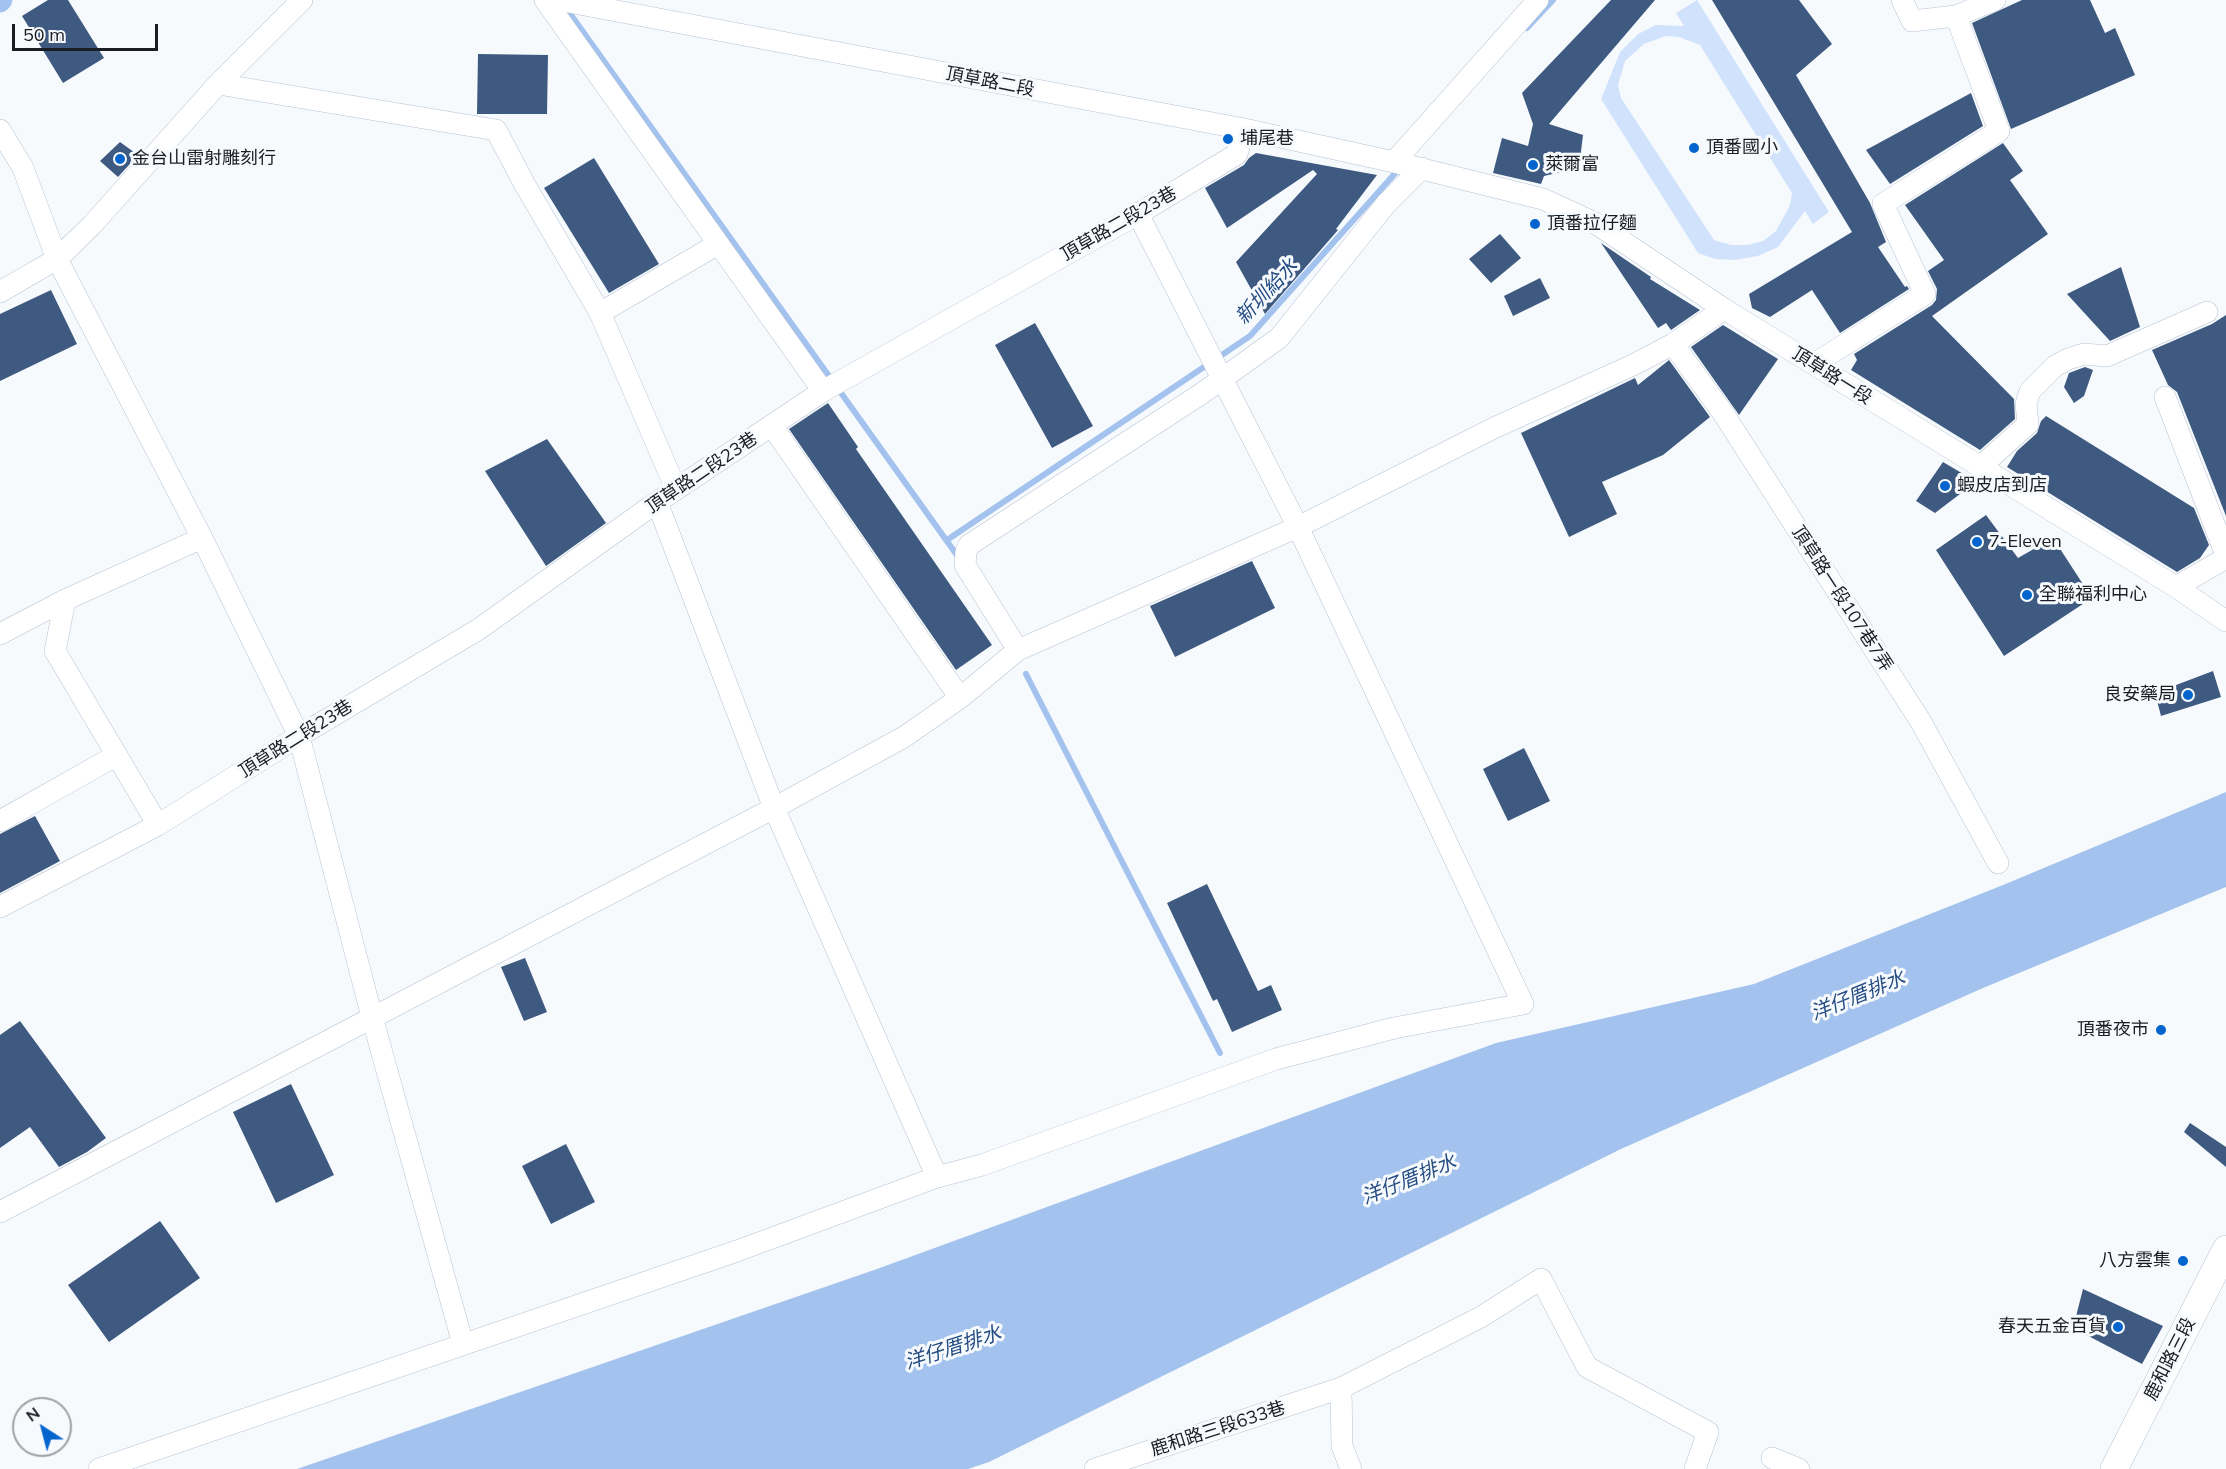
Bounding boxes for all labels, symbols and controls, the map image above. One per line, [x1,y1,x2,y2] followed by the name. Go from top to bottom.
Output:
[15,12,160,50] scale bar
[23,23,65,46] text: 50 m
[944,63,1036,101] street label: 頂草路二段
[1240,128,1294,150] place label: 埔尾巷
[1221,132,1235,146] marker: 埔尾巷
[1706,137,1778,159] place label: 頂番國小
[1687,141,1701,155] marker: 頂番國小
[132,148,276,170] place label: 金台山雷射雕刻行
[113,152,127,166] marker: 金台山雷射雕刻行
[1545,154,1599,176] place label: 萊爾富
[1526,158,1540,172] marker: 萊爾富
[1057,182,1181,266] street label: 頂草路二段23巷
[1547,213,1637,235] place label: 頂番拉仔麵
[1528,217,1542,231] marker: 頂番拉仔麵
[1231,255,1303,329] water label: 新圳給水
[1788,343,1876,409] street label: 頂草路一段
[642,428,762,518] street label: 頂草路二段23巷
[1957,475,2047,497] place label: 蝦皮店到店
[1938,479,1952,493] marker: 蝦皮店到店
[1787,522,1897,676] street label: 頂草路一段107巷7弄
[1989,531,2062,553] place label: 7-Eleven
[1970,535,1984,549] marker: 7-Eleven
[2039,584,2147,606] place label: 全聯福利中心
[2020,588,2034,602] marker: 全聯福利中心
[2104,684,2176,706] place label: 良安藥局
[2181,688,2195,702] marker: 良安藥局
[235,696,357,782] street label: 頂草路二段23巷
[1807,966,1909,1026] water label: 洋仔厝排水
[2077,1019,2149,1041] place label: 頂番夜市
[2154,1023,2168,1037] marker: 頂番夜市
[1358,1150,1460,1210] water label: 洋仔厝排水
[2099,1250,2171,1272] place label: 八方雲集
[2176,1254,2190,1268] marker: 八方雲集
[2140,1314,2200,1404] street label: 鹿和路三段
[1998,1316,2106,1338] place label: 春天五金百貨
[2111,1320,2125,1334] marker: 春天五金百貨
[902,1321,1004,1375] water label: 洋仔厝排水
[12,1397,72,1457] north arrow
[1148,1397,1288,1461] street label: 鹿和路三段633巷
[22,1402,43,1426] text: N

